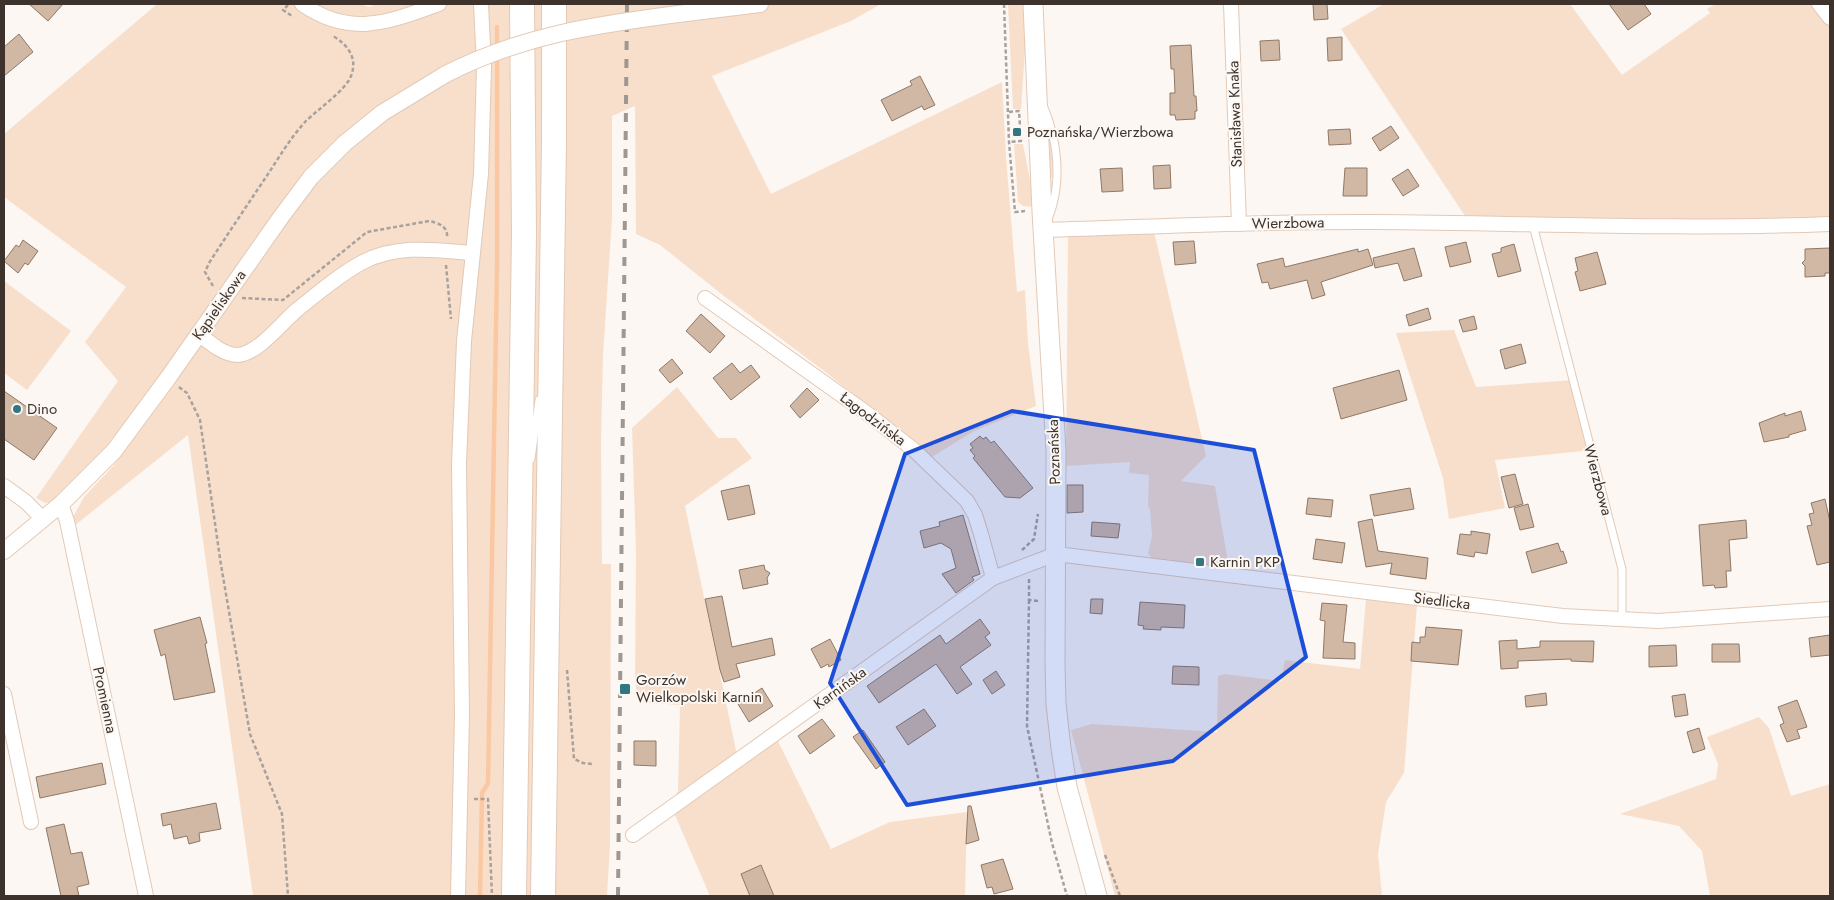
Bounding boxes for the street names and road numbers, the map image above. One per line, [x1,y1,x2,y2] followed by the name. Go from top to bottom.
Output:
[1222,60,1248,168] street label: Stanisława Knaka
[1251,211,1325,235] street label: Wierzbowa
[187,265,251,345] street label: Kąpieliskowa
[835,386,911,451] street label: Łagodzińska
[1042,419,1066,485] street label: Poznańska
[1578,442,1618,518] street label: Wierzbowa
[1413,587,1471,615] street label: Siedlicka
[809,661,871,715] street label: Karnińska
[87,665,123,735] street label: Promienna

